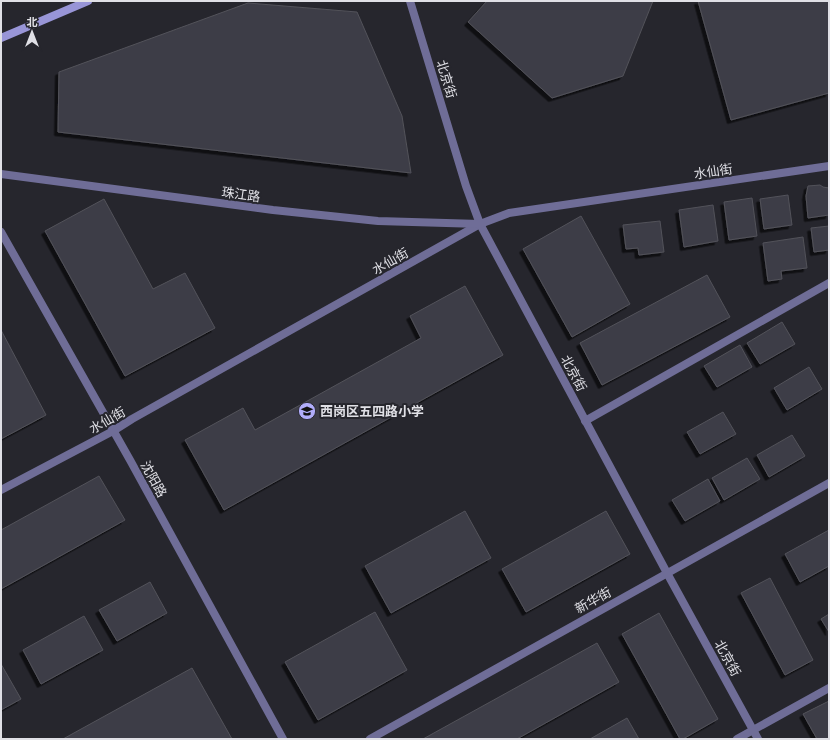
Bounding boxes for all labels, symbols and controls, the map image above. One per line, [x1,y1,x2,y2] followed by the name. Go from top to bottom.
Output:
[12,12,52,52] north arrow
[27,15,38,29] text: 北
[434,58,460,100] street label: 北京街
[693,160,733,182] street label: 水仙街
[221,183,261,205] street label: 珠江路
[369,244,411,278] street label: 水仙街
[558,352,590,394] street label: 北京街
[297,401,317,421] school or university icon: 西岗区五四路小学
[86,403,128,437] street label: 水仙街
[320,403,424,419] place label: 西岗区五四路小学
[138,458,170,500] street label: 沈阳路
[572,584,614,616] street label: 新华街
[712,637,744,679] street label: 北京街

